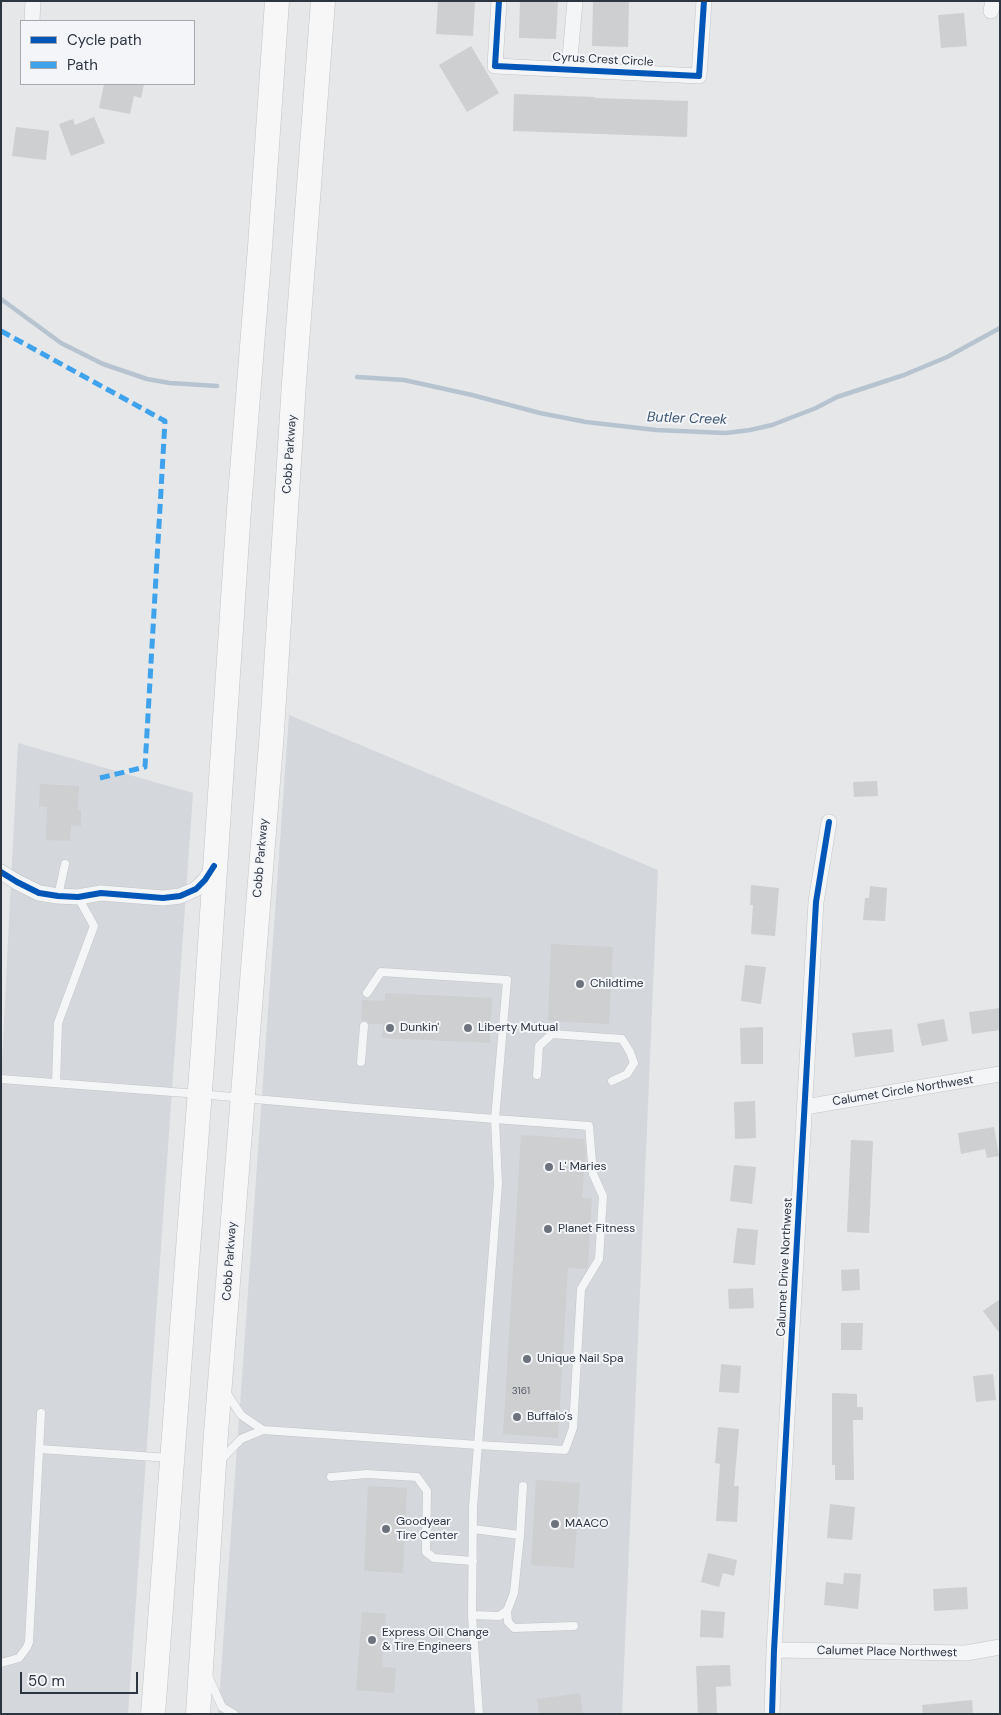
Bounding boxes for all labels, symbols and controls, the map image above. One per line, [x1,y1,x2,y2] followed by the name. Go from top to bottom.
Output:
[20,20,195,85] legend
[67,30,142,50] text: Cycle path
[552,50,654,70] street label: Cyrus Crest Circle
[67,55,98,75] text: Path
[647,409,727,429] water label: Butler Creek
[280,414,300,494] street label: Cobb Parkway
[250,818,272,898] street label: Cobb Parkway
[590,977,644,991] place label: Childtime
[574,978,586,990] marker: Childtime
[400,1021,439,1035] place label: Dunkin'
[478,1021,558,1035] place label: Liberty Mutual
[384,1022,396,1034] marker: Dunkin'
[462,1022,474,1034] marker: Liberty Mutual
[831,1073,975,1109] street label: Calumet Circle Northwest
[559,1160,606,1174] place label: L' Maries
[543,1161,555,1173] marker: L' Maries
[774,1197,796,1337] street label: Calumet Drive Northwest
[220,1221,240,1301] street label: Cobb Parkway
[558,1222,635,1236] place label: Planet Fitness
[542,1223,554,1235] marker: Planet Fitness
[537,1352,624,1366] place label: Unique Nail Spa
[521,1353,533,1365] marker: Unique Nail Spa
[512,1385,530,1397] house number: 3161
[527,1410,573,1424] place label: Buffalo's
[511,1411,523,1423] marker: Buffalo's
[396,1515,458,1543] place label: Goodyear Tire Center
[565,1517,608,1531] place label: MAACO
[549,1518,561,1530] marker: MAACO
[380,1523,392,1535] marker: Goodyear Tire Center
[382,1626,489,1654] place label: Express Oil Change & Tire Engineers
[366,1634,378,1646] marker: Express Oil Change & Tire Engineers
[817,1644,957,1660] street label: Calumet Place Northwest
[22,1662,140,1694] scale bar
[28,1671,65,1691] text: 50 m

